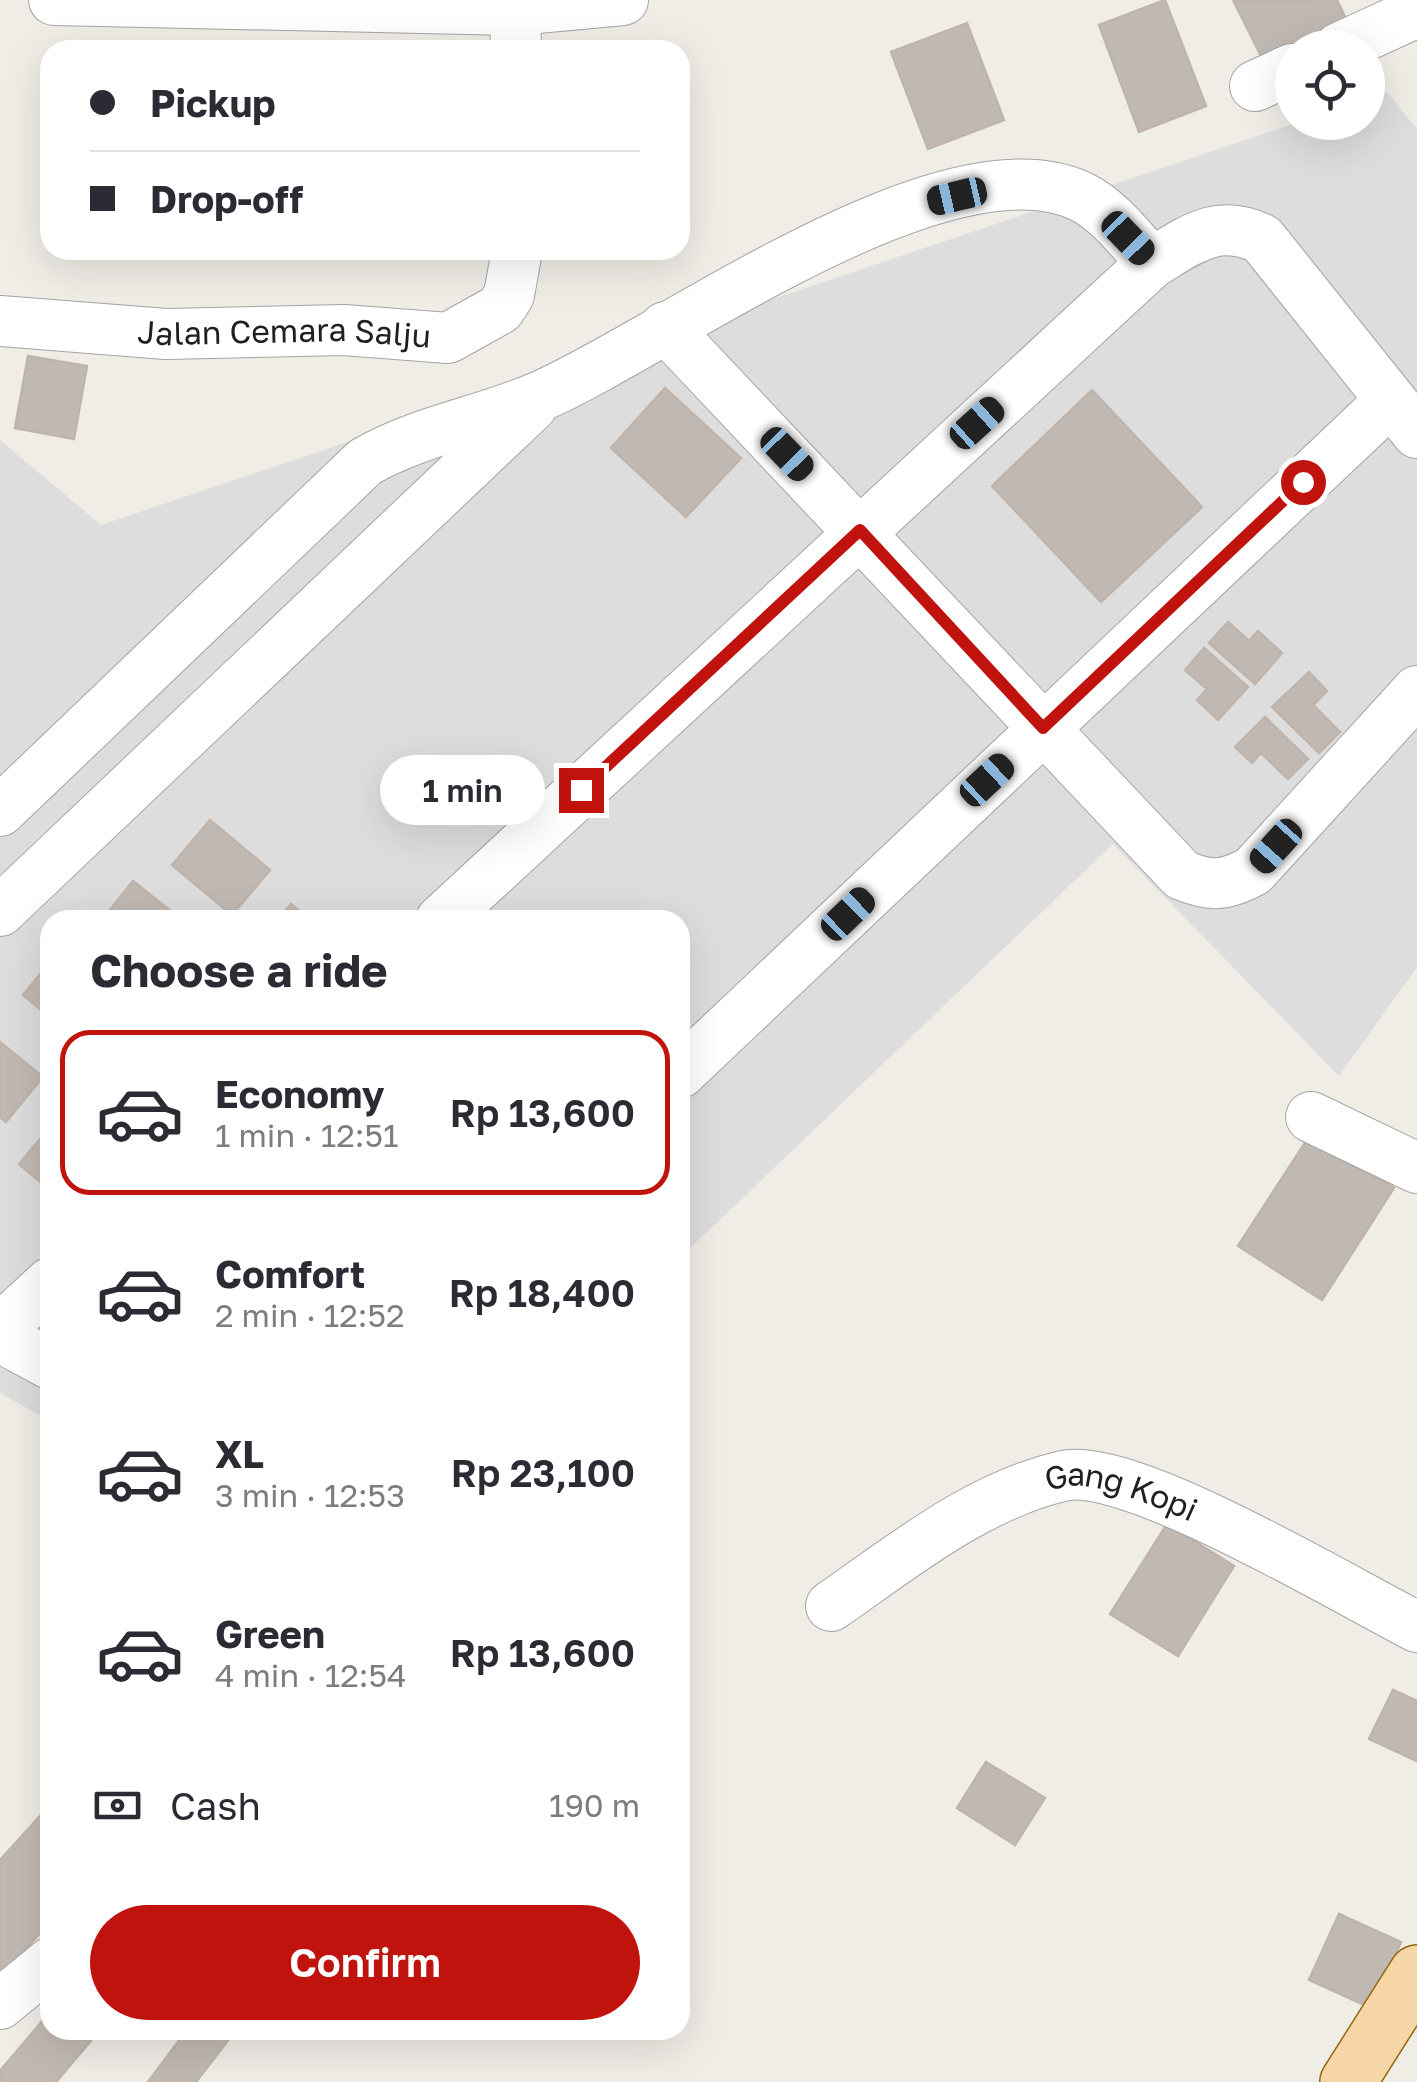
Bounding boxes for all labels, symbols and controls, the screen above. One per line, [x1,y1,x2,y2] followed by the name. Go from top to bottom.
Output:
[1275,30,1385,140] map controls
[1275,30,1385,140] button: locate
[150,80,276,125] text: Pickup
[924,175,990,217] car
[150,176,303,221] text: Drop-off
[1096,206,1160,270] car
[136,310,433,355] street label: Jalan Cemara Salju
[945,392,1009,454] car
[755,422,819,486] car
[1281,460,1326,505] route start
[955,749,1019,811] car
[381,755,546,825] callout: 1 min
[559,768,604,813] route end
[422,771,503,809] text: 1 min
[1245,814,1307,878] car
[816,882,880,946] car
[90,943,388,997] text: Choose a ride
[95,1068,185,1158] icon: car
[215,1071,384,1116] text: Economy
[450,1090,635,1135] text: Rp 13,600
[215,1116,398,1154] text: 1 min · 12:51
[95,1248,185,1338] icon: car
[215,1251,365,1296] text: Comfort
[449,1270,635,1315] text: Rp 18,400
[215,1296,405,1334] text: 2 min · 12:52
[95,1428,185,1518] icon: car
[215,1431,264,1476] text: XL
[451,1450,635,1495] text: Rp 23,100
[1040,1455,1203,1528] street label: Gang Kopi
[215,1476,405,1514] text: 3 min · 12:53
[95,1608,185,1698] icon: car
[215,1611,325,1656] text: Green
[450,1630,635,1675] text: Rp 13,600
[215,1656,406,1694] text: 4 min · 12:54
[90,1778,145,1833] icon: cash
[170,1783,261,1828] text: Cash
[549,1786,640,1824] text: 190 m
[90,1905,640,2020] button: Confirm

